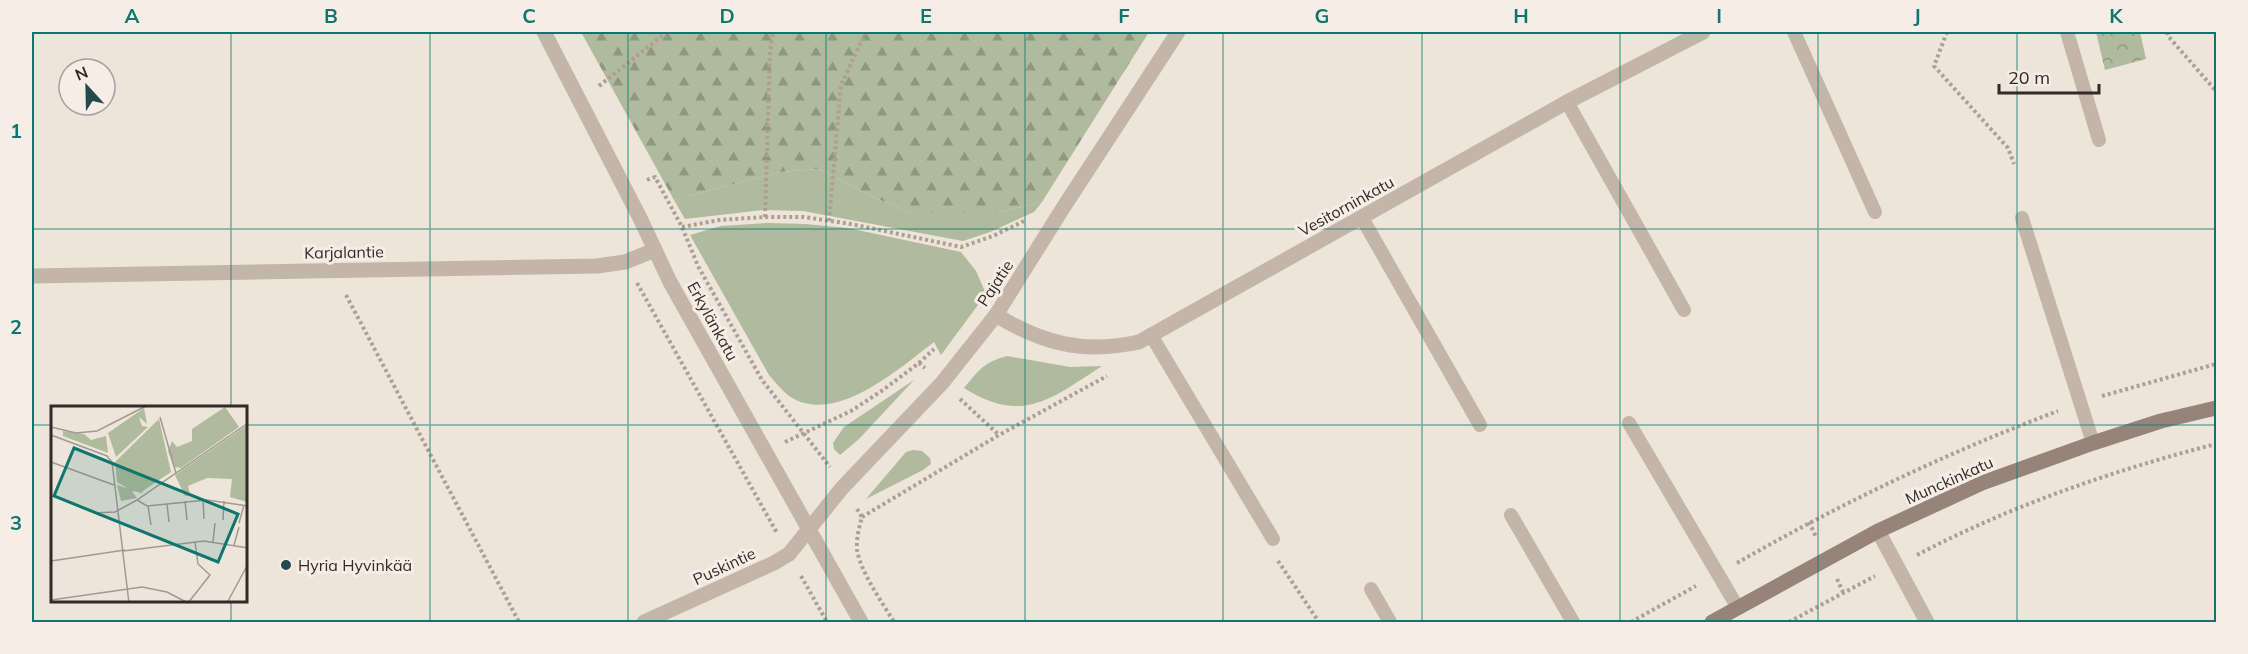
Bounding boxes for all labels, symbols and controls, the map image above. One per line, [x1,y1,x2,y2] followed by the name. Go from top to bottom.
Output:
[125,3,140,28] text: A
[324,3,338,28] text: B
[522,3,536,28] text: C
[719,3,735,28] text: D
[920,3,932,28] text: E
[1118,3,1130,28] text: F
[1315,3,1329,28] text: G
[1513,3,1529,28] text: H
[1716,3,1722,28] text: I
[1913,3,1921,28] text: J
[2109,3,2123,28] text: K
[57,57,117,117] north arrow
[1999,57,2100,95] scale bar
[72,62,91,85] text: N
[2008,66,2050,89] text: 20 m
[10,118,22,143] text: 1
[1295,171,1397,241] street label: Vesitorninkatu
[304,241,384,263] street label: Karjalantie
[973,256,1017,310] street label: Pajatie
[683,278,743,364] street label: Erkylänkatu
[10,314,22,339] text: 2
[51,406,248,603] inset map
[1902,452,1996,508] street label: Munckinkatu
[10,510,22,535] text: 3
[689,543,759,589] street label: Puskintie
[298,555,412,575] place label: Hyria Hyvinkää
[279,558,293,572] marker: Hyria Hyvinkää

